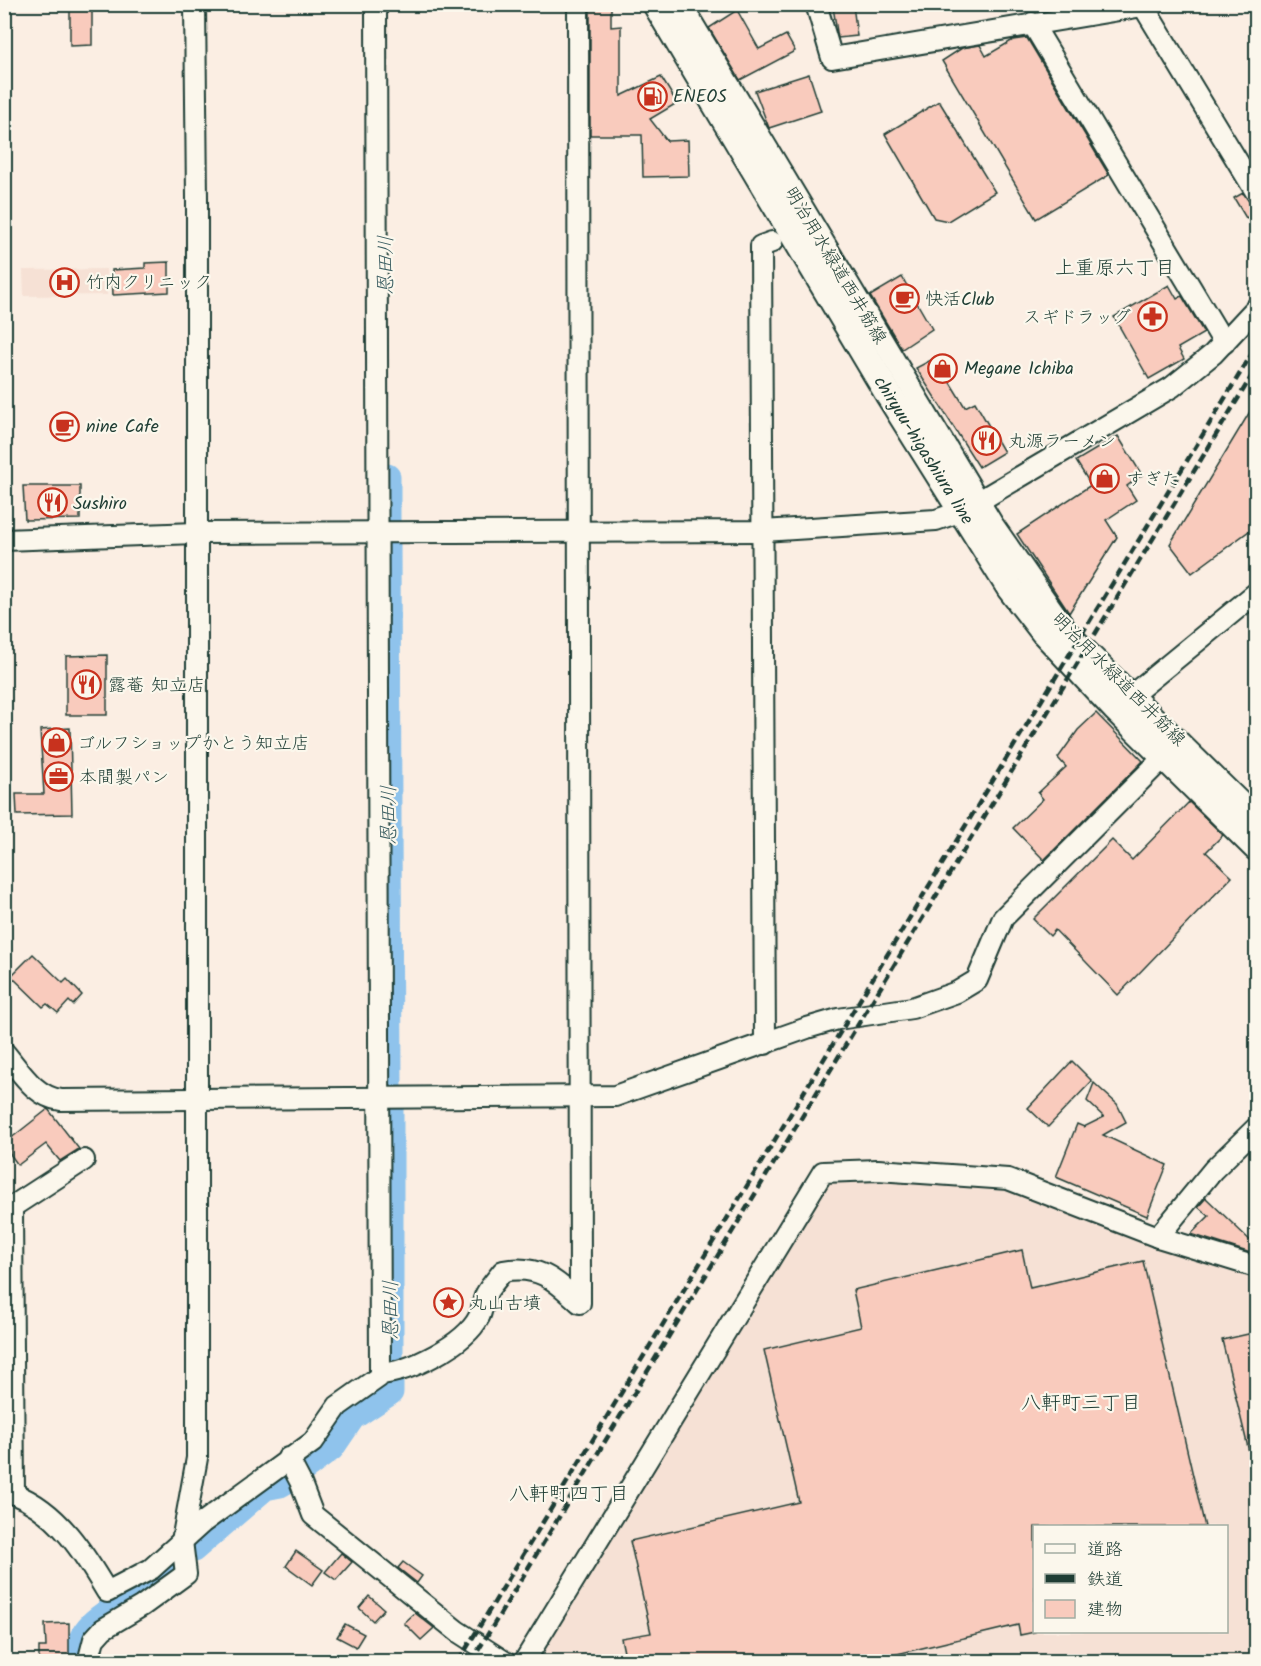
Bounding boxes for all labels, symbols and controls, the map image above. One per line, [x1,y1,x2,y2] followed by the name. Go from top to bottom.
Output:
[636,80,668,112] fuel station icon: ENEOS
[673,83,727,112] place label: ENEOS
[776,181,893,350] street label: 明治用水緑道西井筋線
[371,235,403,295] water label: 恩田川
[1055,253,1175,285] district label: 上重原六丁目
[49,266,81,298] hospital icon: 竹内クリニック
[86,269,212,298] place label: 竹内クリニック
[888,283,920,315] cafe icon: 快活Club
[925,286,995,315] place label: 快活Club
[1136,301,1168,333] pharmacy icon: スギドラッグ
[1023,304,1131,333] place label: スギドラッグ
[927,352,959,384] shop icon: Megane Ichiba
[964,355,1074,384] place label: Megane Ichiba
[865,371,980,531] street label: chiryuu-higashiura line
[49,410,81,442] cafe icon: nine Cafe
[86,413,159,442] place label: nine Cafe
[971,425,1003,457] restaurant icon: 丸源ラーメン
[1008,428,1116,457] place label: 丸源ラーメン
[1089,463,1121,495] shop icon: すぎた
[1126,466,1180,495] place label: すぎた
[36,487,68,519] restaurant icon: Sushiro
[73,490,127,519] place label: Sushiro
[1044,606,1192,754] street label: 明治用水緑道西井筋線
[71,669,103,701] restaurant icon: 露菴 知立店
[108,672,205,701] place label: 露菴 知立店
[40,727,72,759] shop icon: ゴルフショップかとう知立店
[77,730,310,759] place label: ゴルフショップかとう知立店
[42,761,74,793] office icon: 本間製パン
[79,764,169,793] place label: 本間製パン
[374,785,406,845] water label: 恩田川
[376,1280,408,1340] water label: 恩田川
[432,1287,464,1319] place icon: 丸山古墳
[469,1290,541,1319] place label: 丸山古墳
[1021,1388,1141,1420] district label: 八軒町三丁目
[509,1479,629,1511] district label: 八軒町四丁目
[1033,1525,1228,1633] legend
[1087,1536,1123,1565] text: 道路
[1087,1566,1123,1595] text: 鉄道
[1087,1596,1123,1625] text: 建物

